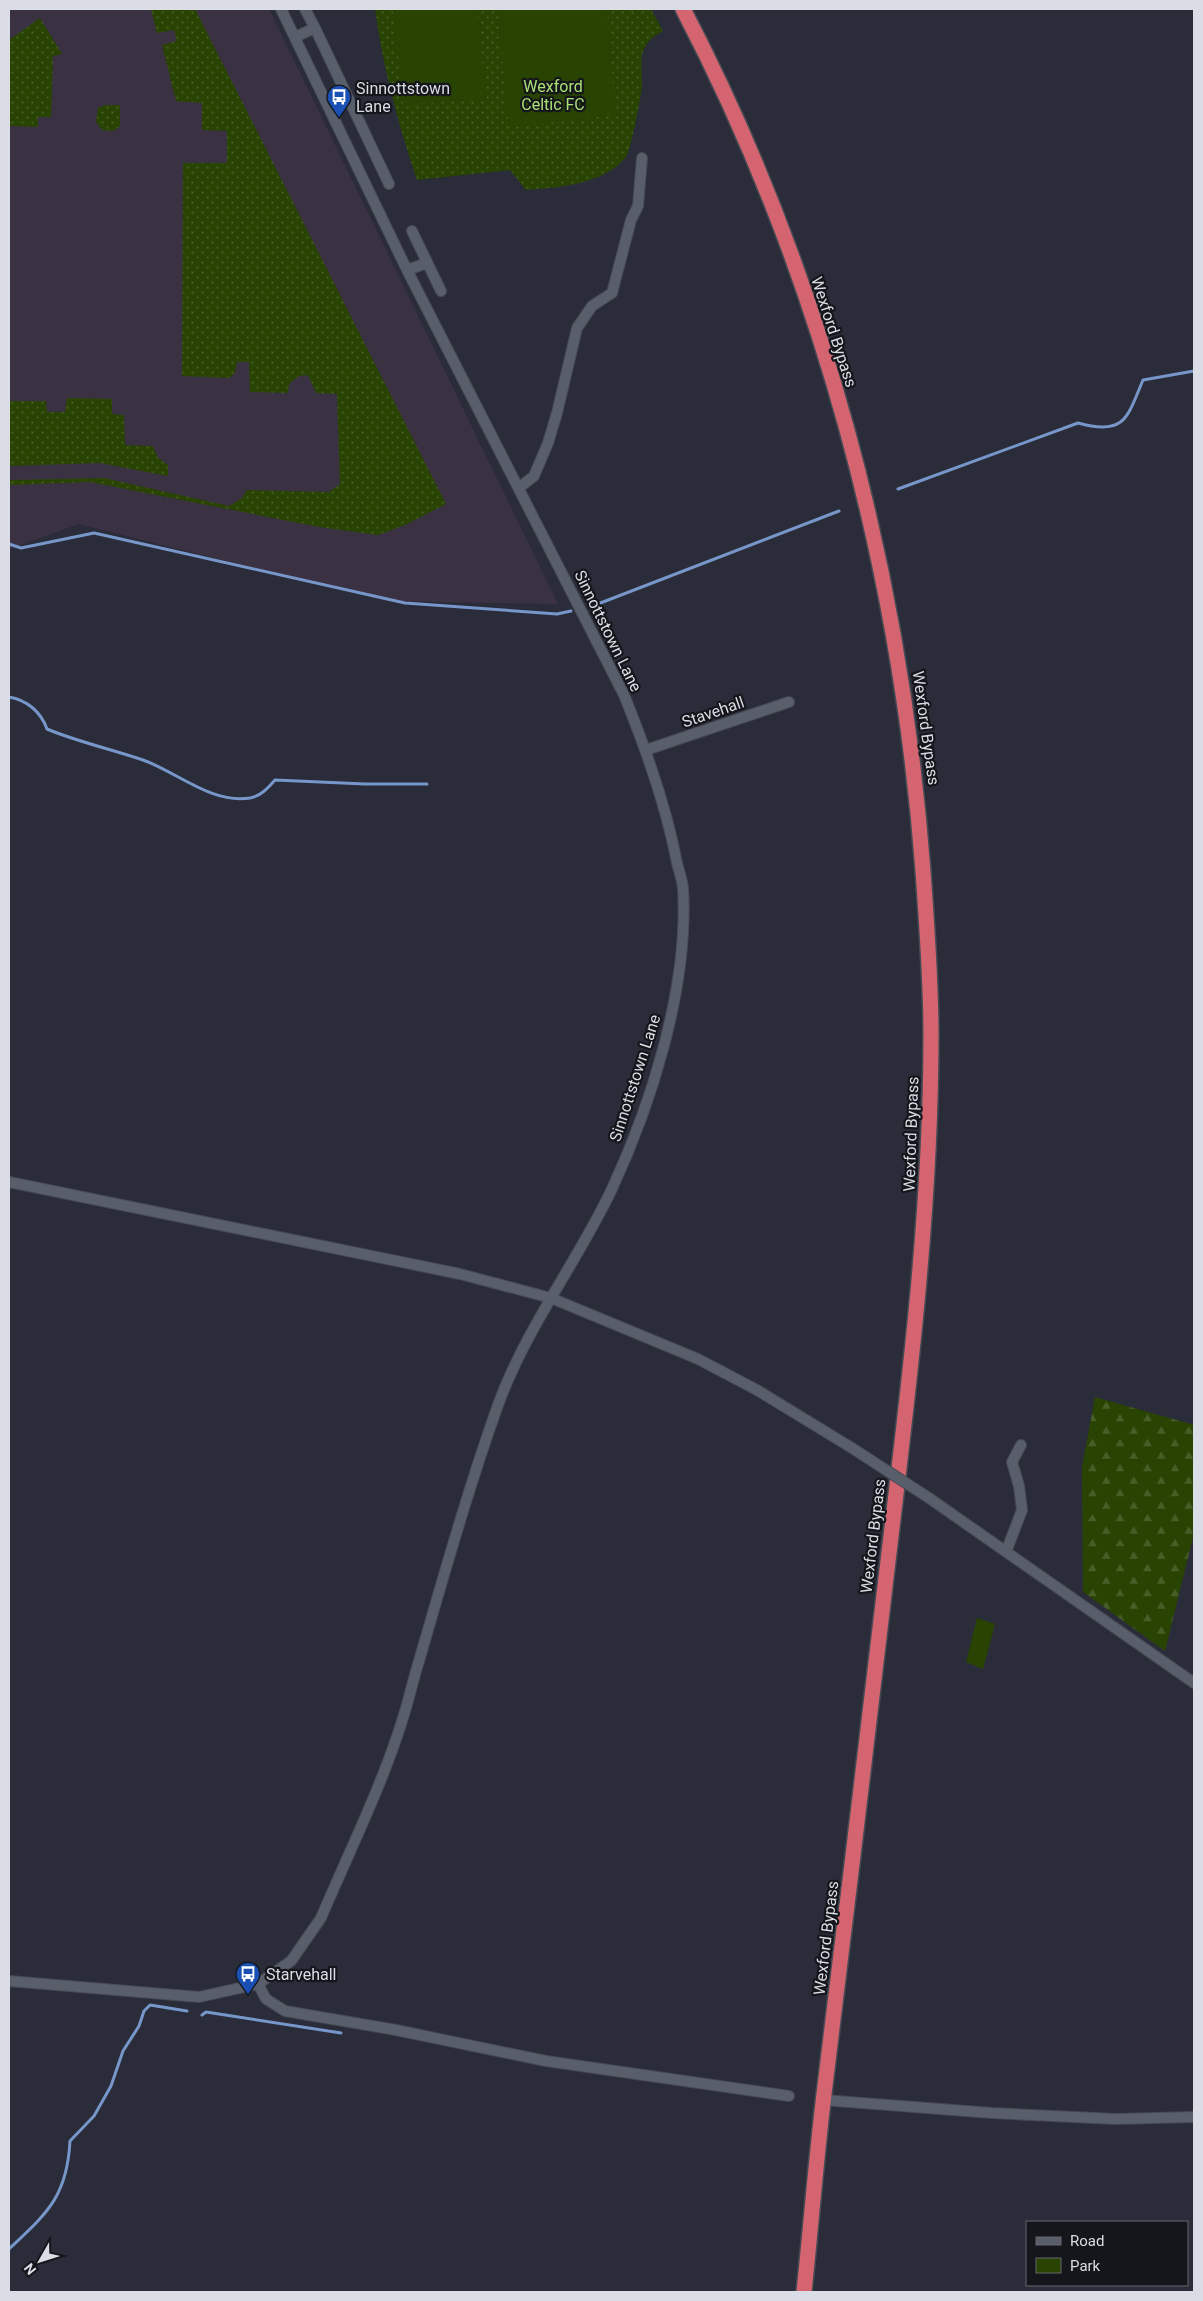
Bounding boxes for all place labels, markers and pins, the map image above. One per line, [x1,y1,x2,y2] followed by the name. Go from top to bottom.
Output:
[356,79,450,116] place label: Sinnottstown Lane
[326,84,352,118] bus stop icon: Sinnottstown Lane
[235,1961,261,1995] bus stop icon: Starvehall
[266,1965,336,1984] place label: Starvehall

